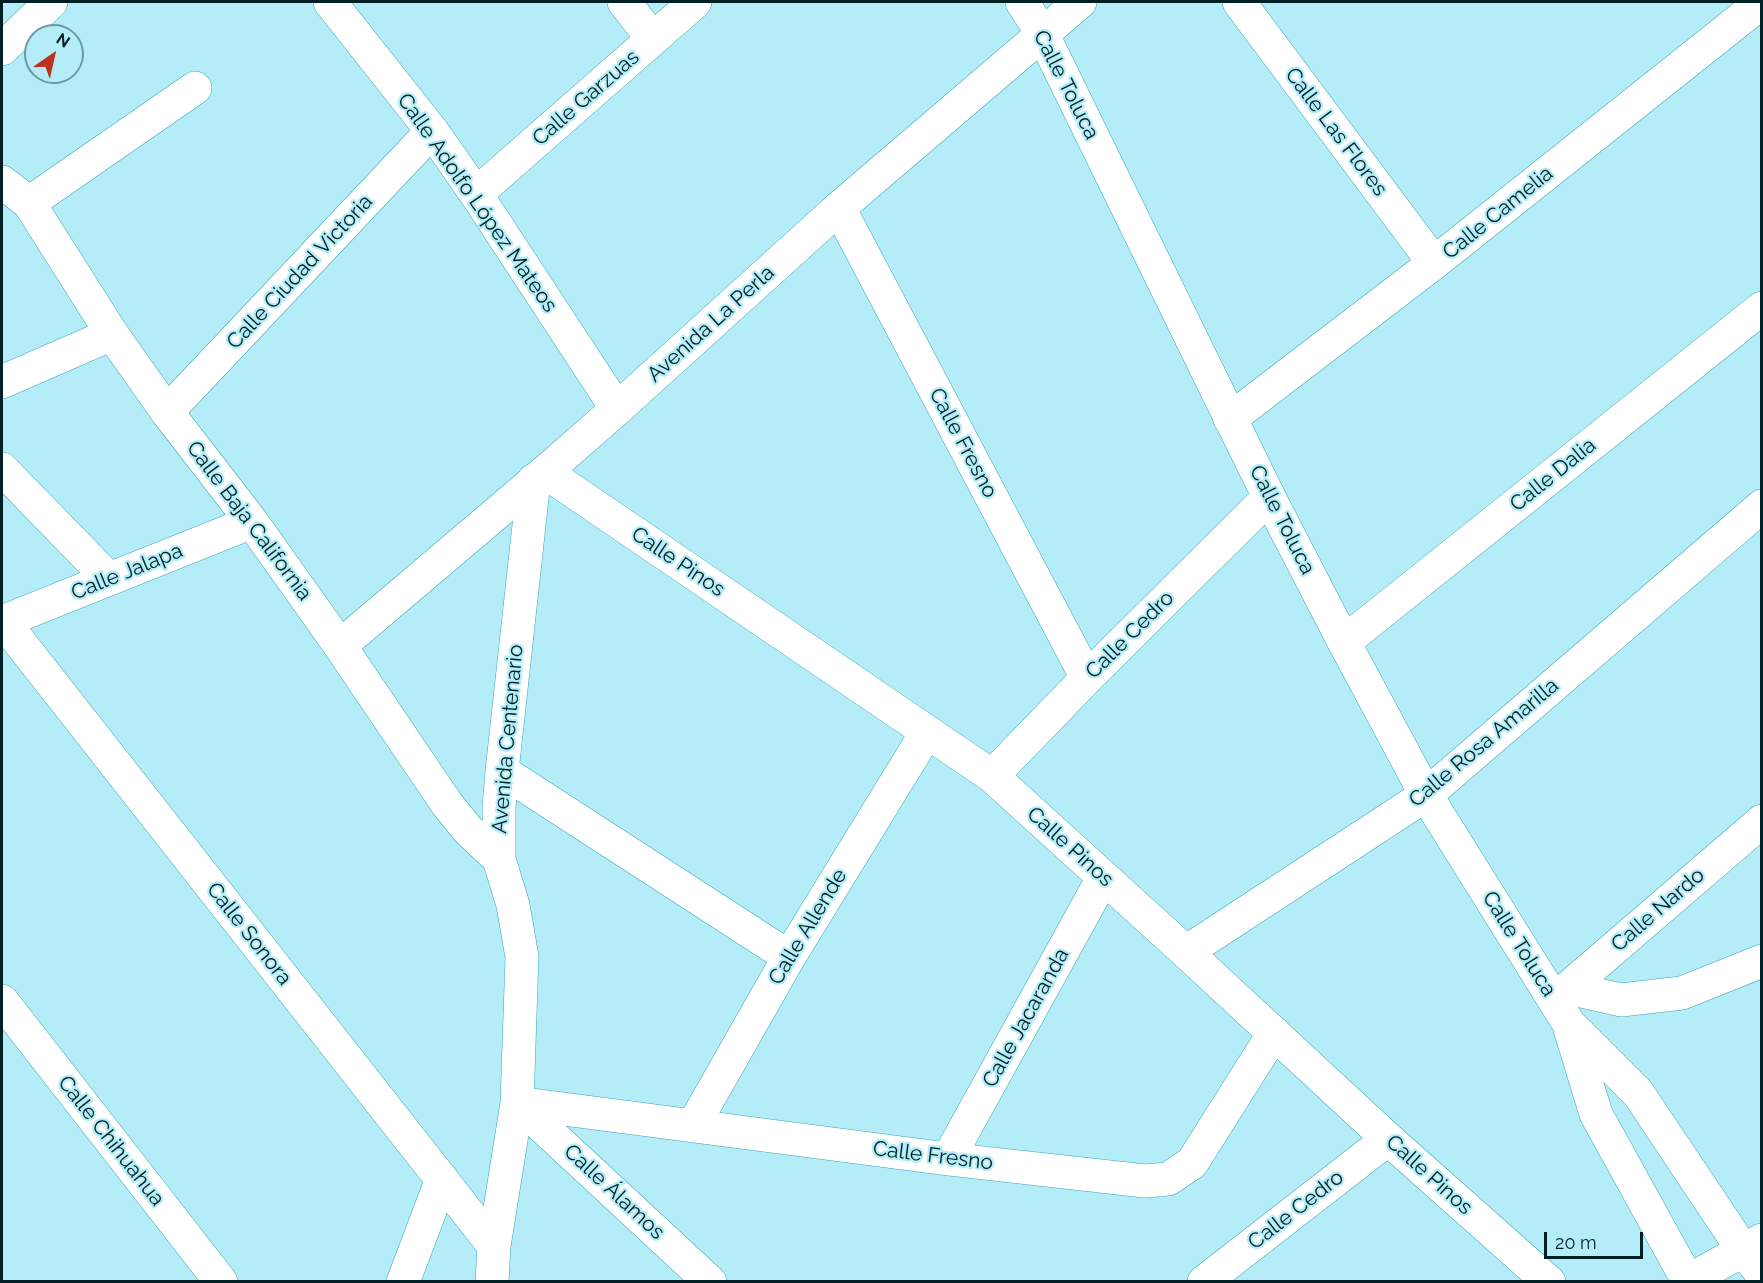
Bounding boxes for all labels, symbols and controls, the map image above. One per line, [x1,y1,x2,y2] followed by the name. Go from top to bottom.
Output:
[24,24,84,84] north arrow
[1028,26,1104,144] street label: Calle Toluca
[53,29,74,52] text: N
[527,45,645,151] street label: Calle Garzuas
[1280,63,1392,201] street label: Calle Las Flores
[392,89,562,317] street label: Calle Adolfo López Mateos
[1438,161,1558,265] street label: Calle Camelia
[222,189,378,355] street label: Calle Ciudad Victoria
[642,260,780,388] street label: Avenida La Perla
[924,384,1002,502] street label: Calle Fresno
[1505,433,1601,517] street label: Calle Dalia
[181,436,317,606] street label: Calle Baja California
[1244,461,1320,579] street label: Calle Toluca
[626,522,730,602] street label: Calle Pinos
[68,538,186,606] street label: Calle Jalapa
[1081,586,1179,684] street label: Calle Cedro
[487,644,529,834] street label: Avenida Centenario
[1404,673,1564,813] street label: Calle Rosa Amarilla
[1022,802,1118,892] street label: Calle Pinos
[1606,863,1710,957] street label: Calle Nardo
[764,865,852,989] street label: Calle Allende
[201,878,297,990] street label: Calle Sonora
[1477,887,1561,1001] street label: Calle Toluca
[977,944,1075,1092] street label: Calle Jacaranda
[52,1071,170,1211] street label: Calle Chihuahua
[1381,1130,1477,1220] street label: Calle Pinos
[872,1136,994,1176] street label: Calle Fresno
[559,1139,669,1245] street label: Calle Álamos
[1243,1165,1349,1255] street label: Calle Cedro
[1547,1220,1646,1258] scale bar
[1555,1232,1597,1253] text: 20 m

